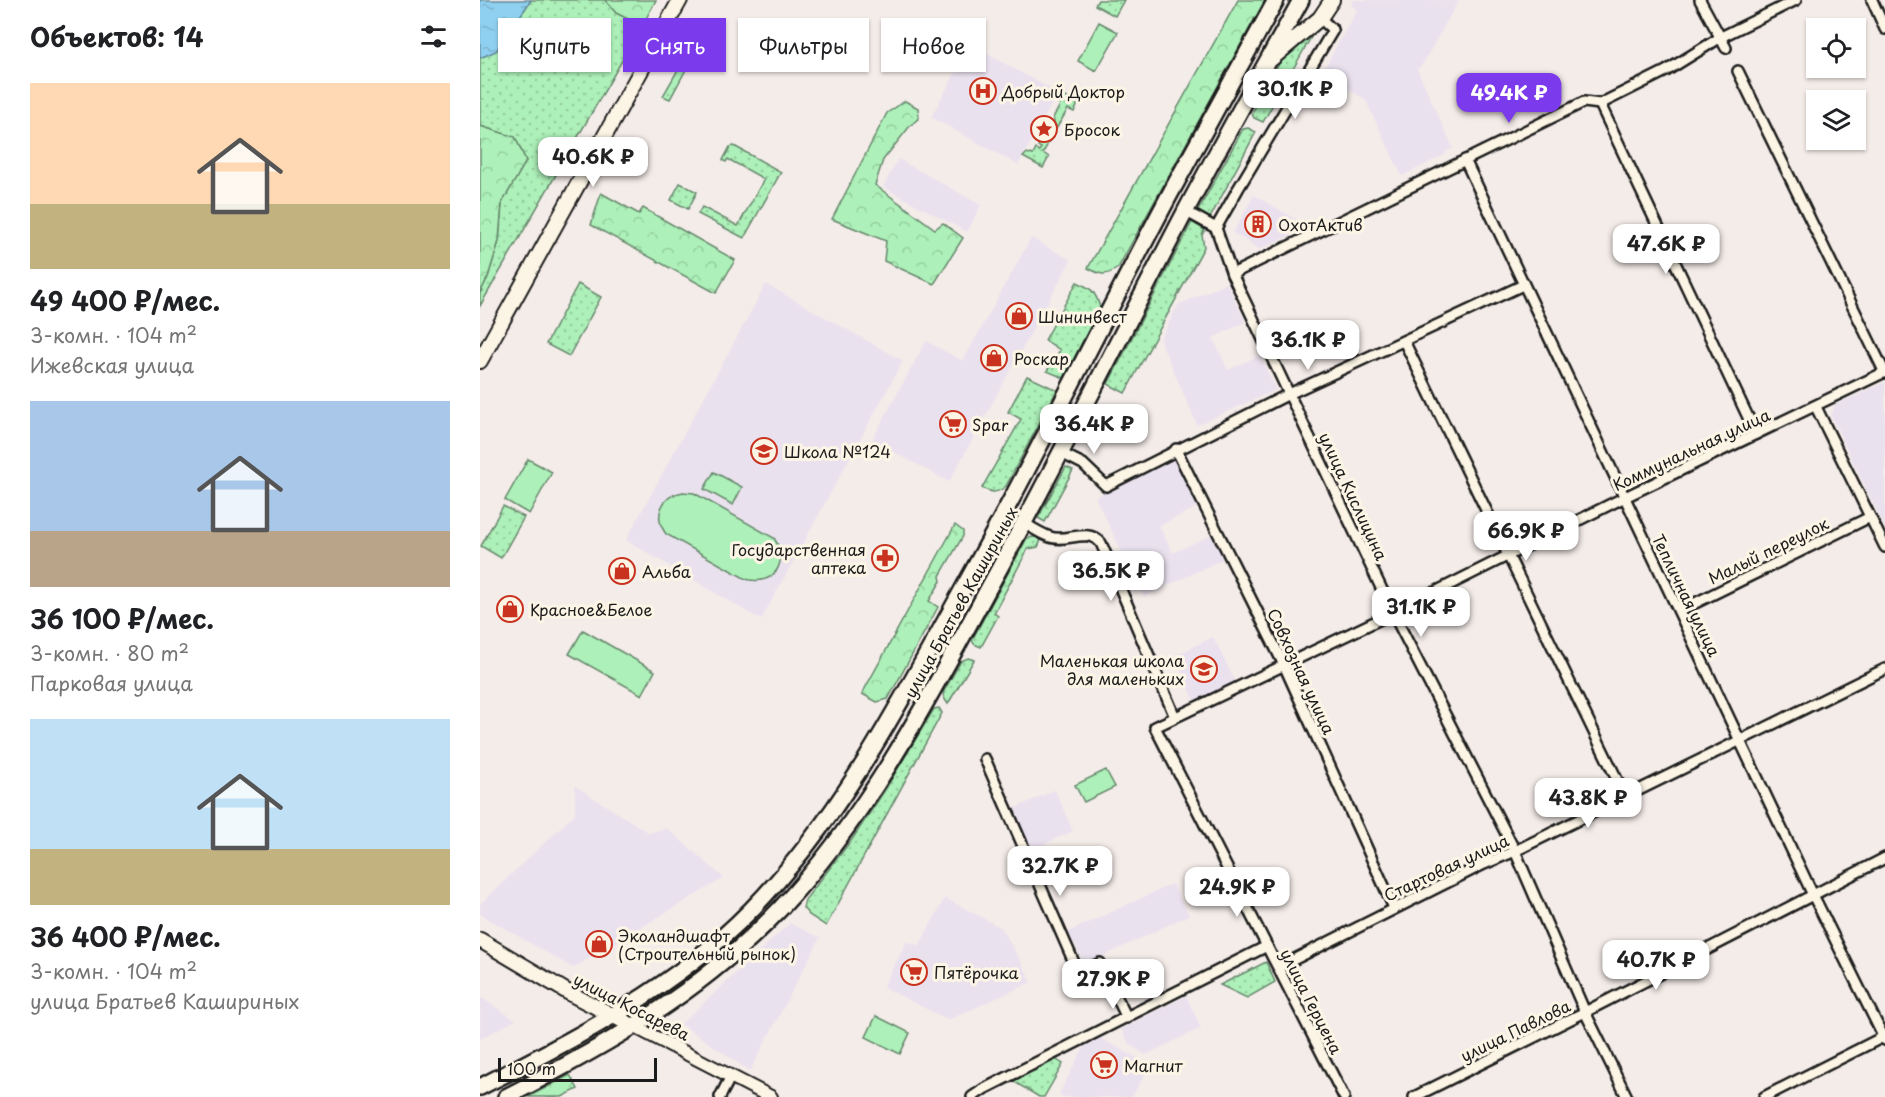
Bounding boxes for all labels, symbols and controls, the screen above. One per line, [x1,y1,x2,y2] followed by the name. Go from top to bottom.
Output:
[30,17,204,56] text: Объектов: 14
[498,18,611,72] chip: Купить
[623,18,726,72] chip: Снять
[738,18,869,72] chip: Фильтры
[881,18,986,72] chip: Новое
[1806,18,1866,150] map controls
[1806,18,1866,78] button: locate
[417,20,450,53] icon: filters
[1240,69,1350,120] pin: 30.1K ₽
[1257,73,1333,103] text: 30.1K ₽
[1454,73,1564,124] pin: 49.4K ₽
[968,76,998,106] hospital icon: Добрый Доктор
[1470,77,1548,107] text: 49.4K ₽
[1001,79,1125,103] place label: Добрый Доктор
[1806,90,1866,150] button: layers
[1029,114,1059,144] place icon: Бросок
[1064,117,1120,141] place label: Бросок
[186,122,294,230] icon: home
[538,137,648,188] pin: 40.6K ₽
[552,141,634,171] text: 40.6K ₽
[1243,209,1273,239] building icon: ОхотАктив
[1278,212,1363,236] place label: ОхотАктив
[1611,224,1721,275] pin: 47.6K ₽
[1627,228,1705,258] text: 47.6K ₽
[30,281,220,320] text: 49 400 ₽/мес.
[1004,301,1034,331] shop icon: Шининвест
[1038,304,1127,328] place label: Шининвест
[30,320,197,350] text: 3-комн. · 104 m²
[1253,320,1363,371] pin: 36.1K ₽
[1270,324,1346,354] text: 36.1K ₽
[979,343,1009,373] shop icon: Роскар
[1014,346,1069,370] place label: Роскар
[30,350,194,380] text: Ижевская улица
[1608,402,1774,496] street label: Коммунальная улица
[1039,404,1149,455] pin: 36.4K ₽
[1054,408,1134,438] text: 36.4K ₽
[938,409,968,439] supermarket icon: Spar
[972,412,1009,436] place label: Spar
[1314,428,1394,564] street label: улица Кислицина
[749,436,779,466] school or university icon: Школа №124
[784,439,891,463] place label: Школа №124
[186,440,294,548] icon: home
[897,502,1023,702] street label: улица Братьев Кашириных
[1704,510,1833,590] street label: Малый переулок
[1471,511,1581,562] pin: 66.9K ₽
[1488,515,1564,545] text: 66.9K ₽
[1647,530,1727,660] street label: Тепличная улица
[731,537,866,579] place label: Государственная аптека
[870,543,900,573] pharmacy icon: Государственная аптека
[1056,551,1166,602] pin: 36.5K ₽
[1072,555,1150,585] text: 36.5K ₽
[607,556,637,586] shop icon: Альба
[642,559,691,583] place label: Альба
[1366,587,1476,638] pin: 31.1K ₽
[1386,591,1456,621] text: 31.1K ₽
[495,594,525,624] shop icon: Красное&Белое
[530,597,652,621] place label: Красное&Белое
[30,599,214,638] text: 36 100 ₽/мес.
[1262,604,1342,738] street label: Совхозная улица
[30,638,189,668] text: 3-комн. · 80 m²
[1040,648,1184,690] place label: Маленькая школа для маленьких
[1189,654,1219,684] school or university icon: Маленькая школа для маленьких
[30,668,193,698] text: Парковая улица
[186,758,294,866] icon: home
[1533,778,1643,829] pin: 43.8K ₽
[1549,782,1627,812] text: 43.8K ₽
[1379,827,1513,907] street label: Стартовая улица
[1005,846,1115,897] pin: 32.7K ₽
[1021,850,1099,880] text: 32.7K ₽
[1182,867,1292,918] pin: 24.9K ₽
[1199,871,1275,901] text: 24.9K ₽
[30,917,221,956] text: 36 400 ₽/мес.
[618,923,796,965] place label: Эколандшафт (Строительный рынок)
[584,929,614,959] shop icon: Эколандшафт (Строительный рынок)
[1601,940,1711,991] pin: 40.7K ₽
[1275,944,1349,1058] street label: улица Герцена
[1616,944,1696,974] text: 40.7K ₽
[30,956,197,986] text: 3-комн. · 104 m²
[899,957,929,987] supermarket icon: Пятёрочка
[1058,959,1168,1010] pin: 27.9K ₽
[934,960,1019,984] place label: Пятёрочка
[1076,963,1150,993] text: 27.9K ₽
[570,966,694,1046] street label: улица Косарева
[30,986,299,1016] text: улица Братьев Кашириных
[1456,993,1574,1067] street label: улица Павлова
[1089,1050,1119,1080] supermarket icon: Магнит
[1124,1053,1184,1077] place label: Магнит
[498,1055,657,1082] scale bar
[507,1056,556,1080] text: 100 m

